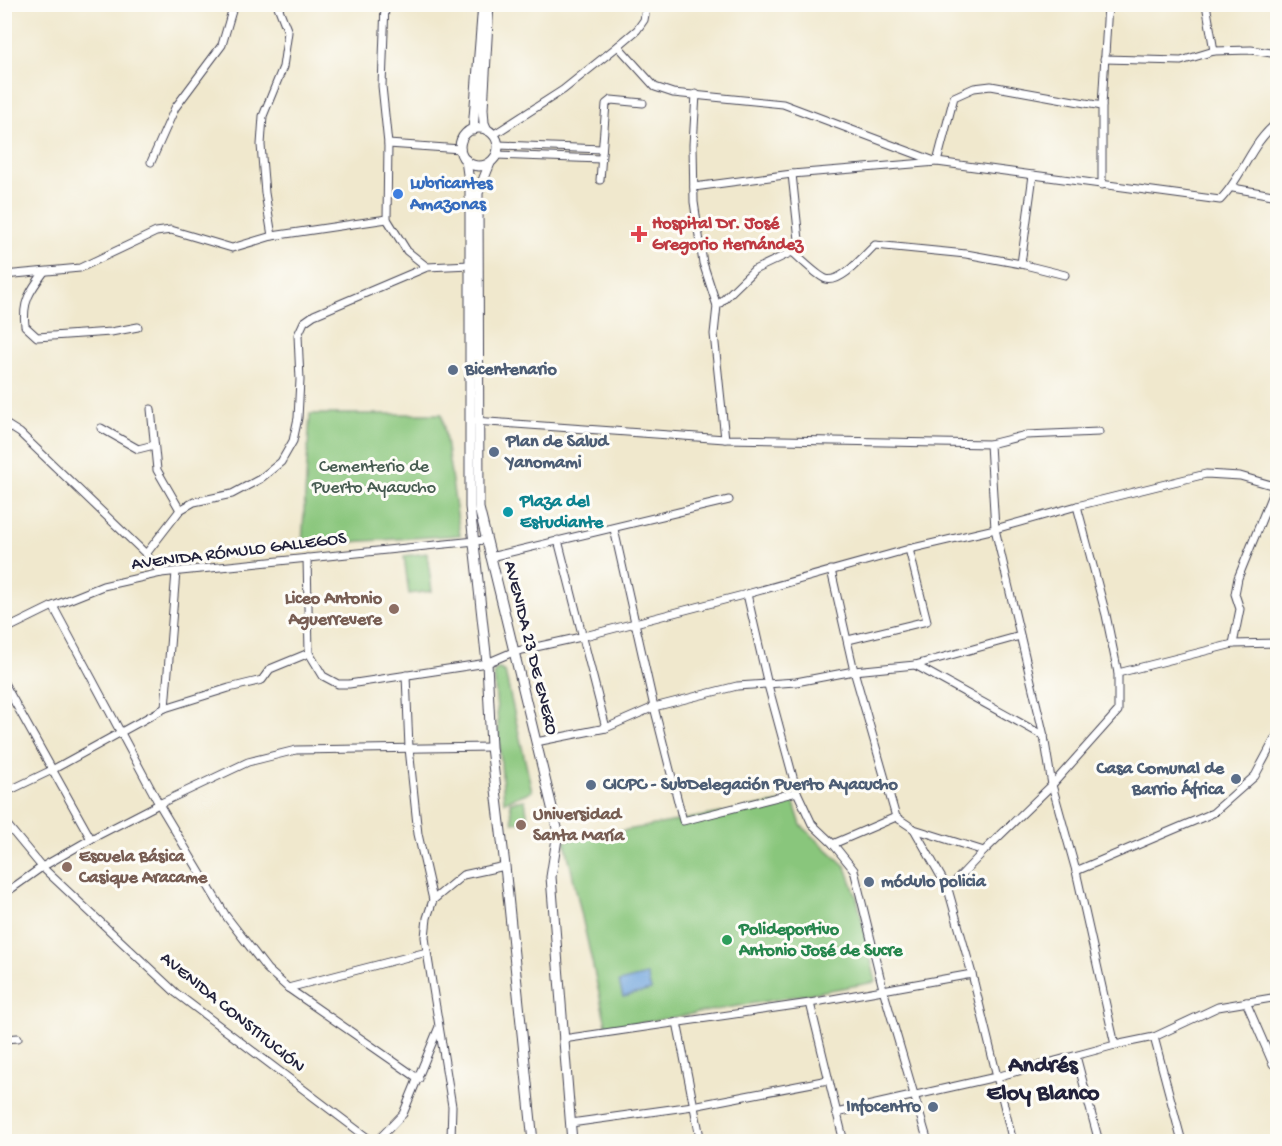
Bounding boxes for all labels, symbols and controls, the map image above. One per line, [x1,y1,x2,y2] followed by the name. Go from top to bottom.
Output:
[409,174,494,216] place label: Lubricantes Amazonas
[391,187,405,201] marker: Lubricantes Amazonas
[652,214,804,256] place label: Hospital Dr. José Gregorio Hernández
[630,225,648,243] marker: Hospital Dr. José Gregorio Hernández
[464,360,558,381] place label: Bicentenario
[446,363,460,377] marker: Bicentenario
[504,432,611,474] place label: Plan de Salud Yanomami
[487,445,501,459] marker: Plan de Salud Yanomami
[311,457,436,499] park label: Cementerio de Puerto Ayacucho
[519,492,604,534] place label: Plaza del Estudiante
[501,505,515,519] marker: Plaza del Estudiante
[130,528,348,576] street label: AVENIDA RÓMULO GALLEGOS
[498,559,562,737] street label: AVENIDA 23 DE ENERO
[285,589,383,631] place label: Liceo Antonio Aguerrevere
[387,602,401,616] marker: Liceo Antonio Aguerrevere
[1095,759,1225,801] place label: Casa Comunal de Barrio África
[1229,772,1243,786] marker: Casa Comunal de Barrio África
[602,775,898,796] place label: CICPC - SubDelegación Puerto Ayacucho
[584,778,598,792] marker: CICPC - SubDelegación Puerto Ayacucho
[533,805,625,847] place label: Universidad Santa María
[514,818,528,832] marker: Universidad Santa María
[78,847,208,889] place label: Escuela Básica Casique Aracame
[60,860,74,874] marker: Escuela Básica Casique Aracame
[881,872,987,893] place label: módulo policia
[862,875,876,889] marker: módulo policia
[738,920,903,962] place label: Polideportivo Antonio José de Sucre
[720,933,734,947] marker: Polideportivo Antonio José de Sucre
[155,948,309,1078] street label: AVENIDA CONSTITUCIÓN
[986,1052,1100,1109] district label: Andrés Eloy Blanco
[846,1097,922,1118] place label: Infocentro
[926,1100,940,1114] marker: Infocentro

